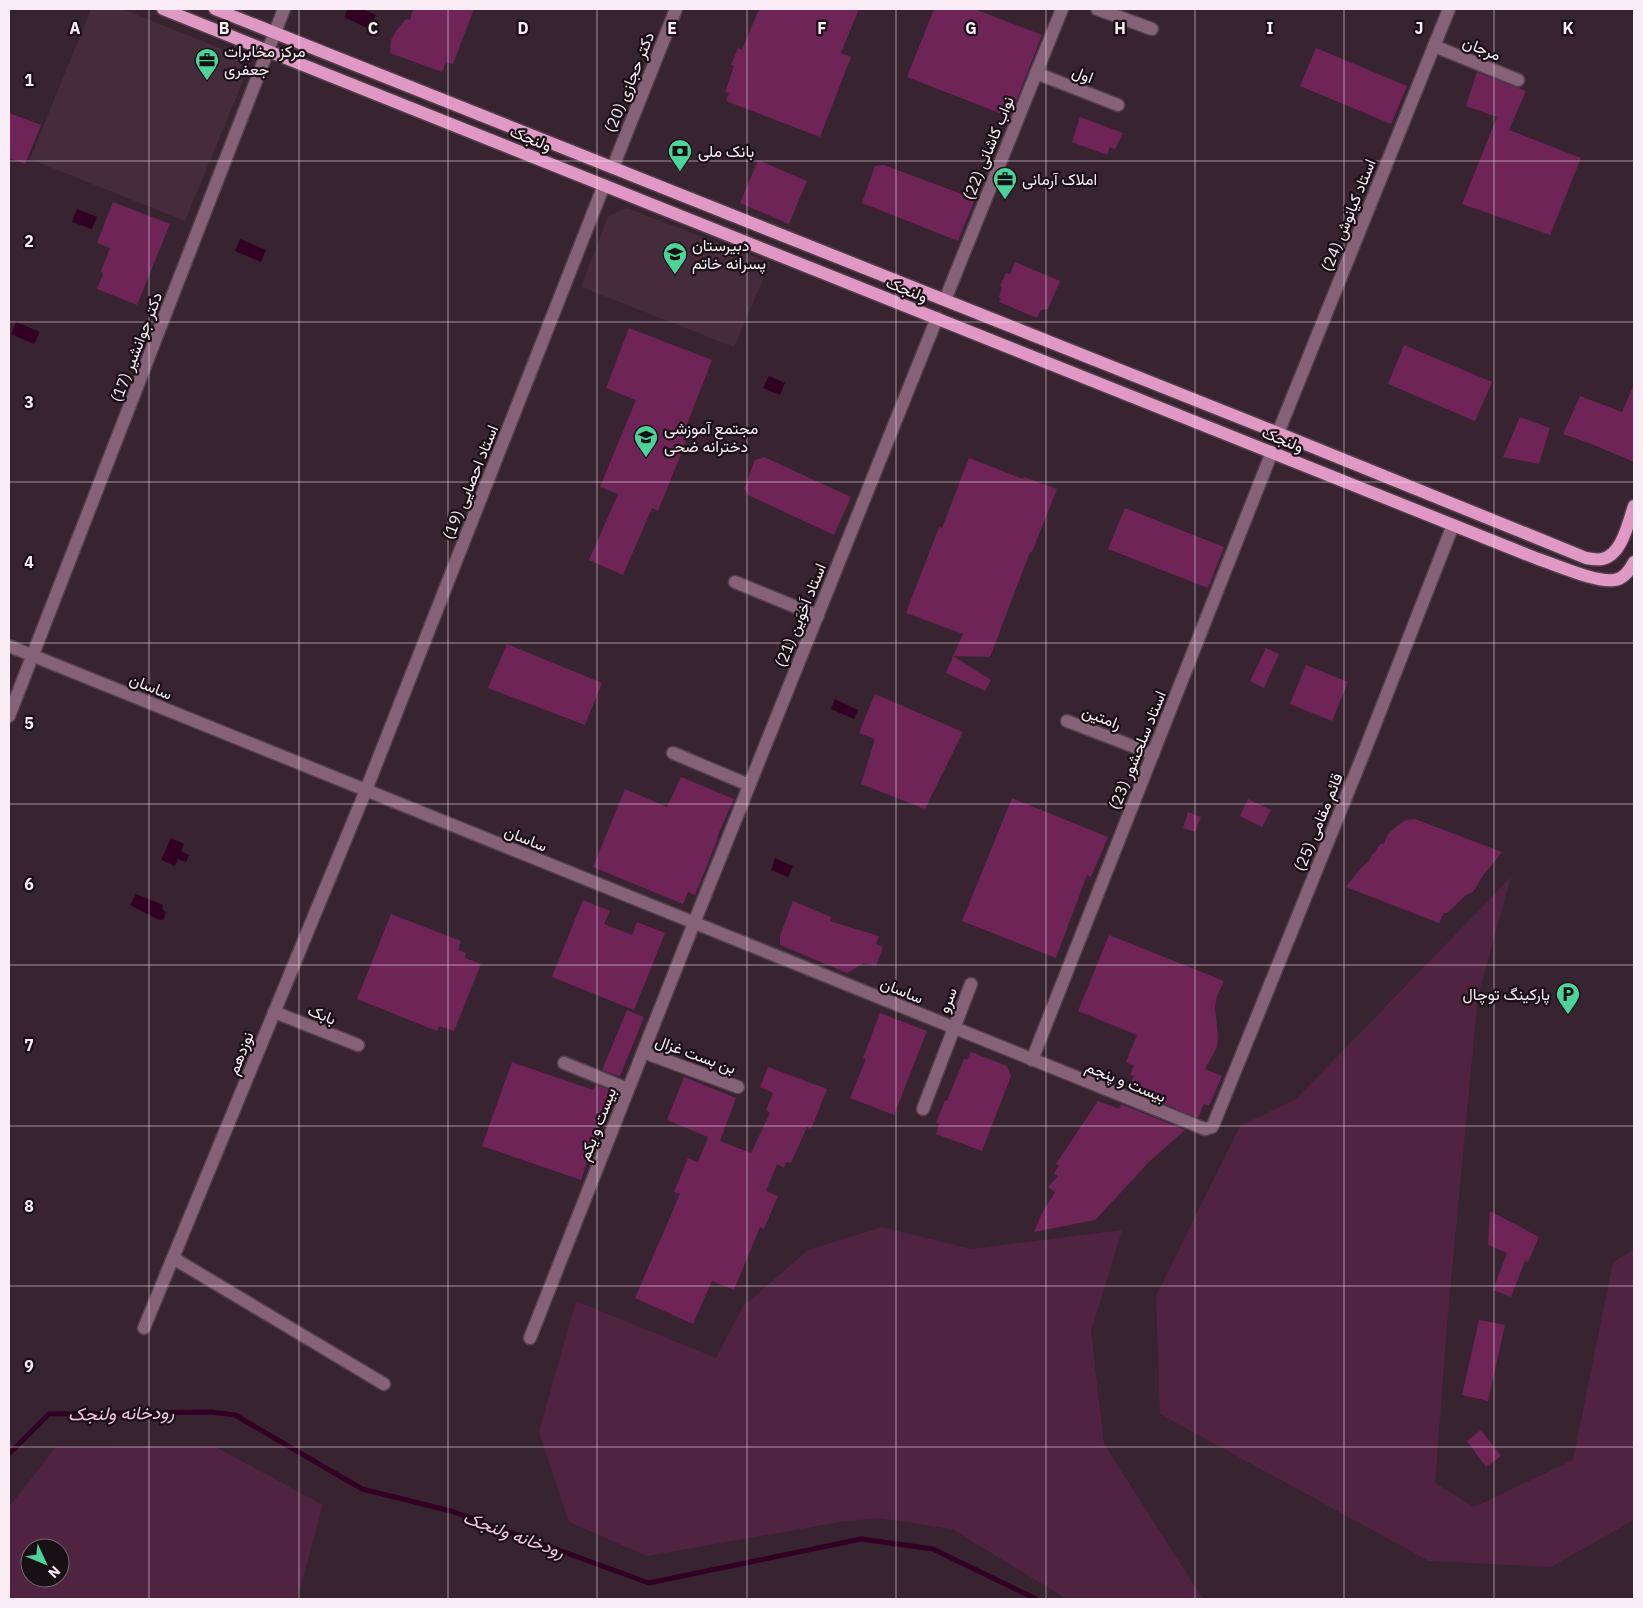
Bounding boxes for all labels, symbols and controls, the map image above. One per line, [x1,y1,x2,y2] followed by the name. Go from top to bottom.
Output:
[70,18,81,38] text: A
[219,18,230,38] text: B
[368,18,378,38] text: C
[517,18,529,38] text: D
[667,18,677,38] text: E
[817,18,827,38] text: F
[965,18,977,38] text: G
[1114,18,1126,38] text: H
[1267,18,1274,38] text: I
[1415,18,1423,38] text: J
[1562,18,1574,38] text: K
[600,29,659,136] street label: دکتر حجازی (20)
[1460,31,1504,66] street label: مرجان
[224,41,305,80] place label: مرکز مخابرات جعفری
[194,47,220,81] office icon: مرکز مخابرات جعفری
[1069,61,1096,88] street label: اول
[24,70,34,90] text: 1
[958,93,1019,203] street label: نواب کاشانی (22)
[507,121,555,156] street label: ولنجک
[667,138,693,172] bank icon: بانک ملی
[698,141,754,162] place label: بانک ملی
[1316,156,1381,275] street label: استاد کیانوش (24)
[992,166,1018,200] office icon: املاک آرمانی
[1022,169,1097,190] place label: املاک آرمانی
[24,231,34,251] text: 2
[692,235,766,275] place label: دبیرستان پسرانه خاتم
[662,241,688,275] school or university icon: دبیرستان پسرانه خاتم
[883,272,931,307] street label: ولنجک
[106,289,167,405] street label: دکتر جوانشیر (17)
[24,392,34,412] text: 3
[664,418,758,457] place label: مجتمع آموزشی دخترانه ضحی
[438,422,503,543] street label: استاد احصایی (19)
[1259,422,1307,457] street label: ولنجک
[633,424,659,458] school or university icon: مجتمع آموزشی دخترانه ضحی
[24,552,34,572] text: 4
[770,560,831,670] street label: استاد اَخوَين (21)
[127,668,175,704] street label: ساسان
[1104,688,1171,813] street label: استاد سلحشور (23)
[1079,700,1124,734] street label: رامتین
[24,713,34,733] text: 5
[1289,770,1348,874] street label: قائم مقامی (25)
[502,820,550,856] street label: ساسان
[24,874,34,894] text: 6
[878,972,926,1008] street label: ساسان
[1555,981,1581,1015] parking icon: پارکینگ توچال
[933,984,962,1016] street label: سرو
[1463,984,1550,1006] place label: پارکینگ توچال
[305,999,339,1029] street label: بابک
[222,1028,259,1078] street label: نوزدهم
[653,1030,739,1079] street label: بن بست غزال
[24,1035,34,1055] text: 7
[1082,1056,1169,1108] street label: بیست و پنجم
[574,1085,621,1164] street label: بیست و یکم
[24,1196,34,1216] text: 8
[24,1356,34,1376] text: 9
[68,1401,174,1425] water label: رودخانه ولنجک
[460,1505,568,1563] water label: رودخانه ولنجک
[20,1538,70,1588] north arrow
[44,1562,64,1582] text: N

